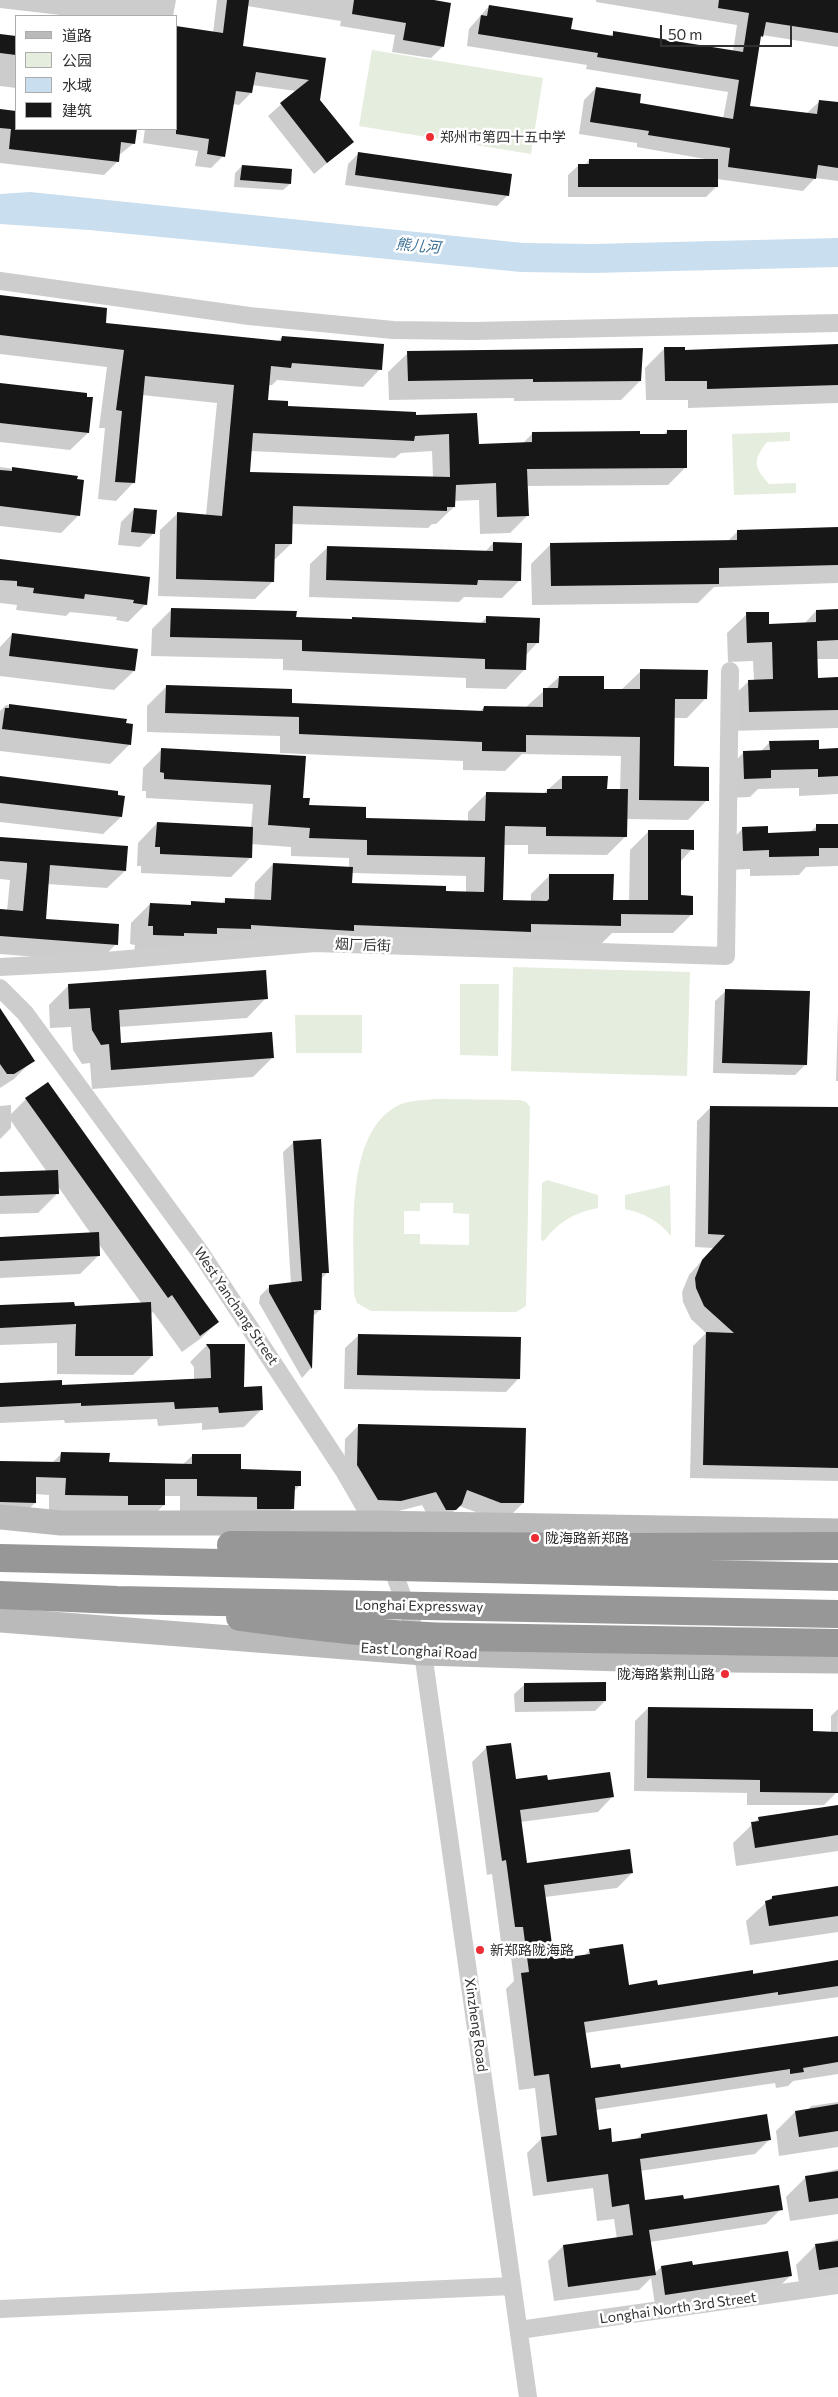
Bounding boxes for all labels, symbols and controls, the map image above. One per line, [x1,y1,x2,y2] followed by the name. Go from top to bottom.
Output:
[15,15,178,130] legend
[663,15,796,47] scale bar
[668,25,702,43] text: 50 m
[62,26,92,44] text: 道路
[62,51,92,69] text: 公园
[62,76,92,94] text: 水域
[62,101,92,119] text: 建筑
[440,129,566,145] place label: 郑州市第四十五中学
[424,131,436,143] marker: 郑州市第四十五中学
[395,235,441,257] water label: 熊儿河
[335,936,391,954] street label: 烟厂后街
[190,1244,282,1368] street label: West Yanchang Street
[545,1530,629,1546] place label: 陇海路新郑路
[529,1532,541,1544] marker: 陇海路新郑路
[355,1596,483,1616] street label: Longhai Expressway
[360,1640,478,1662] street label: East Longhai Road
[617,1666,715,1682] place label: 陇海路紫荆山路
[719,1668,731,1680] marker: 陇海路紫荆山路
[490,1942,574,1958] place label: 新郑路陇海路
[474,1944,486,1956] marker: 新郑路陇海路
[461,1977,491,2073] street label: Xinzheng Road
[598,2289,758,2327] street label: Longhai North 3rd Street

